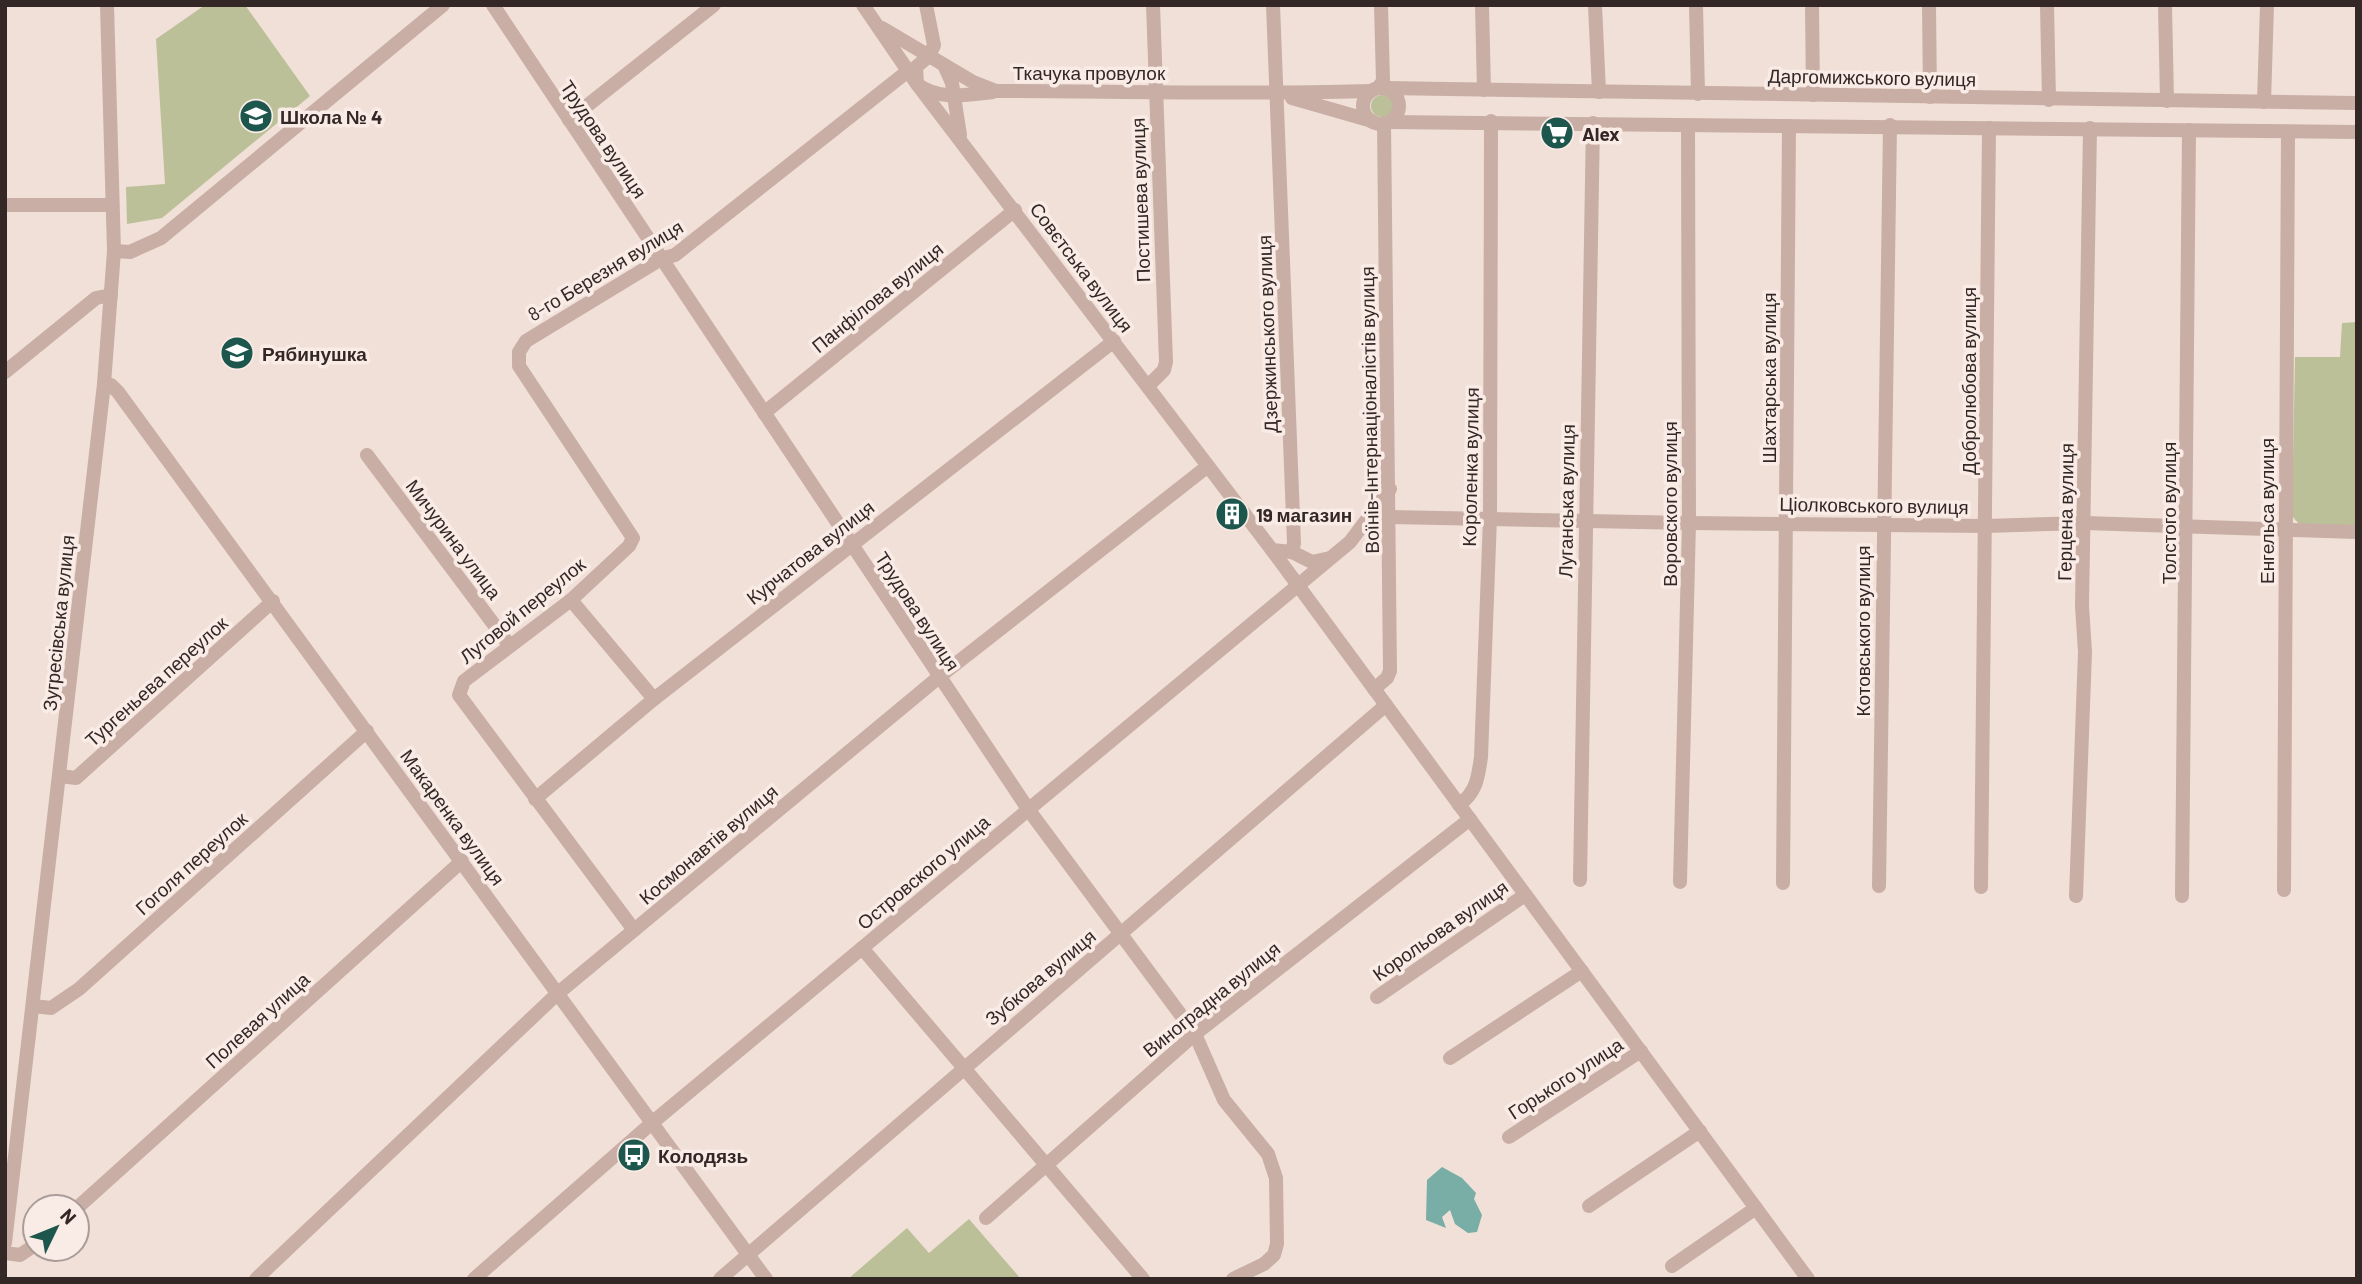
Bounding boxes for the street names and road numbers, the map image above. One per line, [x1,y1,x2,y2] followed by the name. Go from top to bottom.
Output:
[1013,61,1166,84] street label: Ткачука провулок
[1768,64,1976,90] street label: Даргомижського вулиця
[556,76,652,202] street label: Трудова вулиця
[1126,117,1154,283] street label: Постишева вулиця
[1026,198,1138,336] street label: Совєтська вулиця
[523,215,687,325] street label: 8-го Березня вулиця
[1252,235,1282,433] street label: Дзержинського вулиця
[807,237,947,357] street label: Панфілова вулиця
[1355,266,1383,554] street label: Воїнів-Інтернаціоналістів вулиця
[1957,287,1980,475] street label: Добролюбова вулиця
[1757,292,1780,464] street label: Шахтарська вулиця
[1457,387,1483,547] street label: Короленка вулиця
[1658,421,1681,587] street label: Воровского вулиця
[1553,424,1579,578] street label: Луганська вулиця
[2255,438,2278,584] street label: Енгельса вулиця
[2157,442,2180,584] street label: Толстого вулиця
[2052,443,2078,581] street label: Герцена вулиця
[402,475,507,604] street label: Мичурина улица
[1779,492,1969,518] street label: Ціолковського вулиця
[742,495,878,609] street label: Курчатова вулиця
[37,534,79,712] street label: Зугресівська вулиця
[1851,545,1874,717] street label: Котовського вулиця
[871,547,965,675] street label: Трудова вулиця
[454,552,590,668] street label: Луговой переулок
[80,611,232,751] street label: Тургеньева переулок
[396,745,510,889] street label: Макаренка вулиця
[634,779,782,909] street label: Космонавтів вулиця
[130,806,252,919] street label: Гоголя переулок
[852,810,994,934] street label: Островского улица
[1368,875,1512,985] street label: Корольова вулиця
[980,924,1100,1030] street label: Зубкова вулиця
[1138,937,1284,1061] street label: Виноградна вулиця
[200,967,314,1073] street label: Полевая улица
[1503,1032,1627,1124] street label: Горького улица

